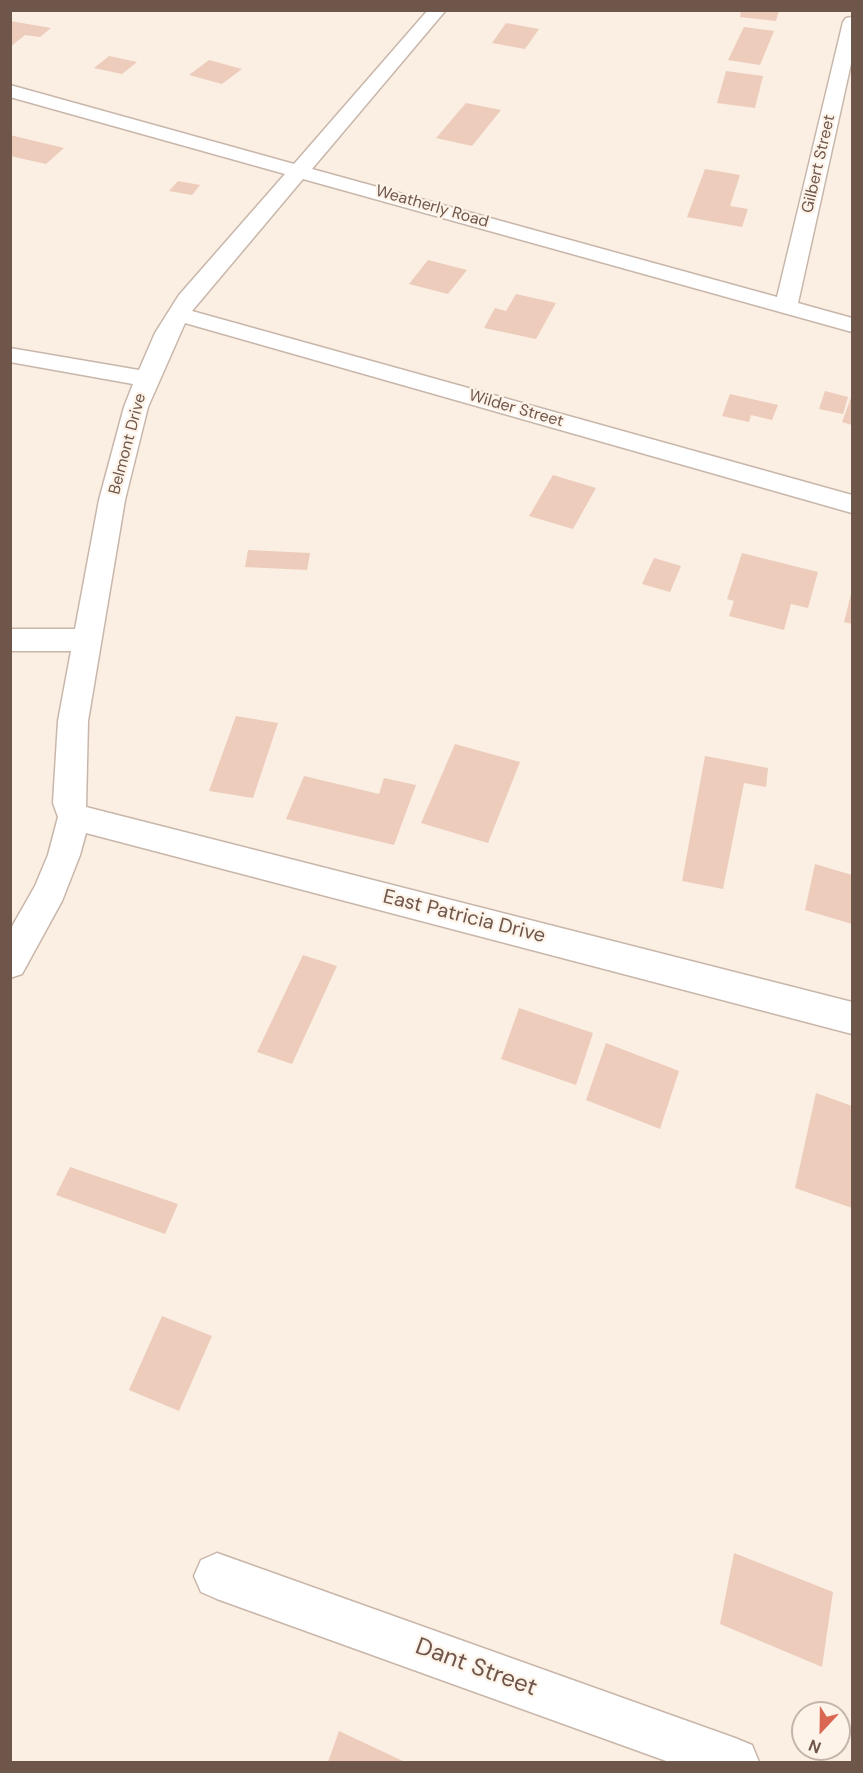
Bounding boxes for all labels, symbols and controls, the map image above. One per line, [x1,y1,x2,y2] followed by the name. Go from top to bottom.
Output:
[798,113,840,215] street label: Gilbert Street
[373,182,491,232] street label: Weatherly Road
[466,386,566,432] street label: Wilder Street
[105,391,151,497] street label: Belmont Drive
[380,885,548,949] street label: East Patricia Drive
[411,1633,541,1703] street label: Dant Street
[791,1701,851,1761] north arrow
[805,1734,824,1758] text: N

